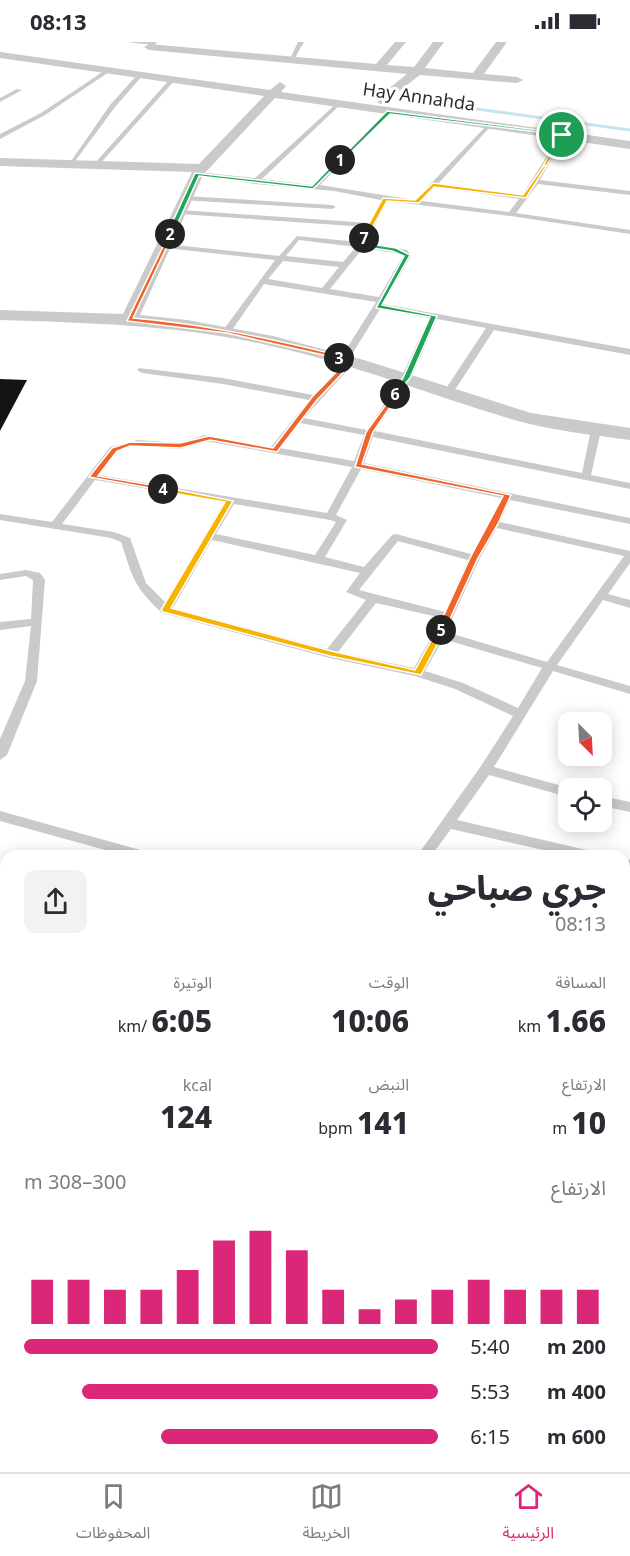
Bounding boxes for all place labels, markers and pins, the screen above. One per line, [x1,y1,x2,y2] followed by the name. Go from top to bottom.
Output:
[536,109,587,160] pin
[325,145,355,175] pin: 1
[155,219,185,249] pin: 2
[349,223,379,253] pin: 7
[324,343,354,373] pin: 3
[380,379,410,409] pin: 6
[148,474,178,504] pin: 4
[426,615,456,645] pin: 5

